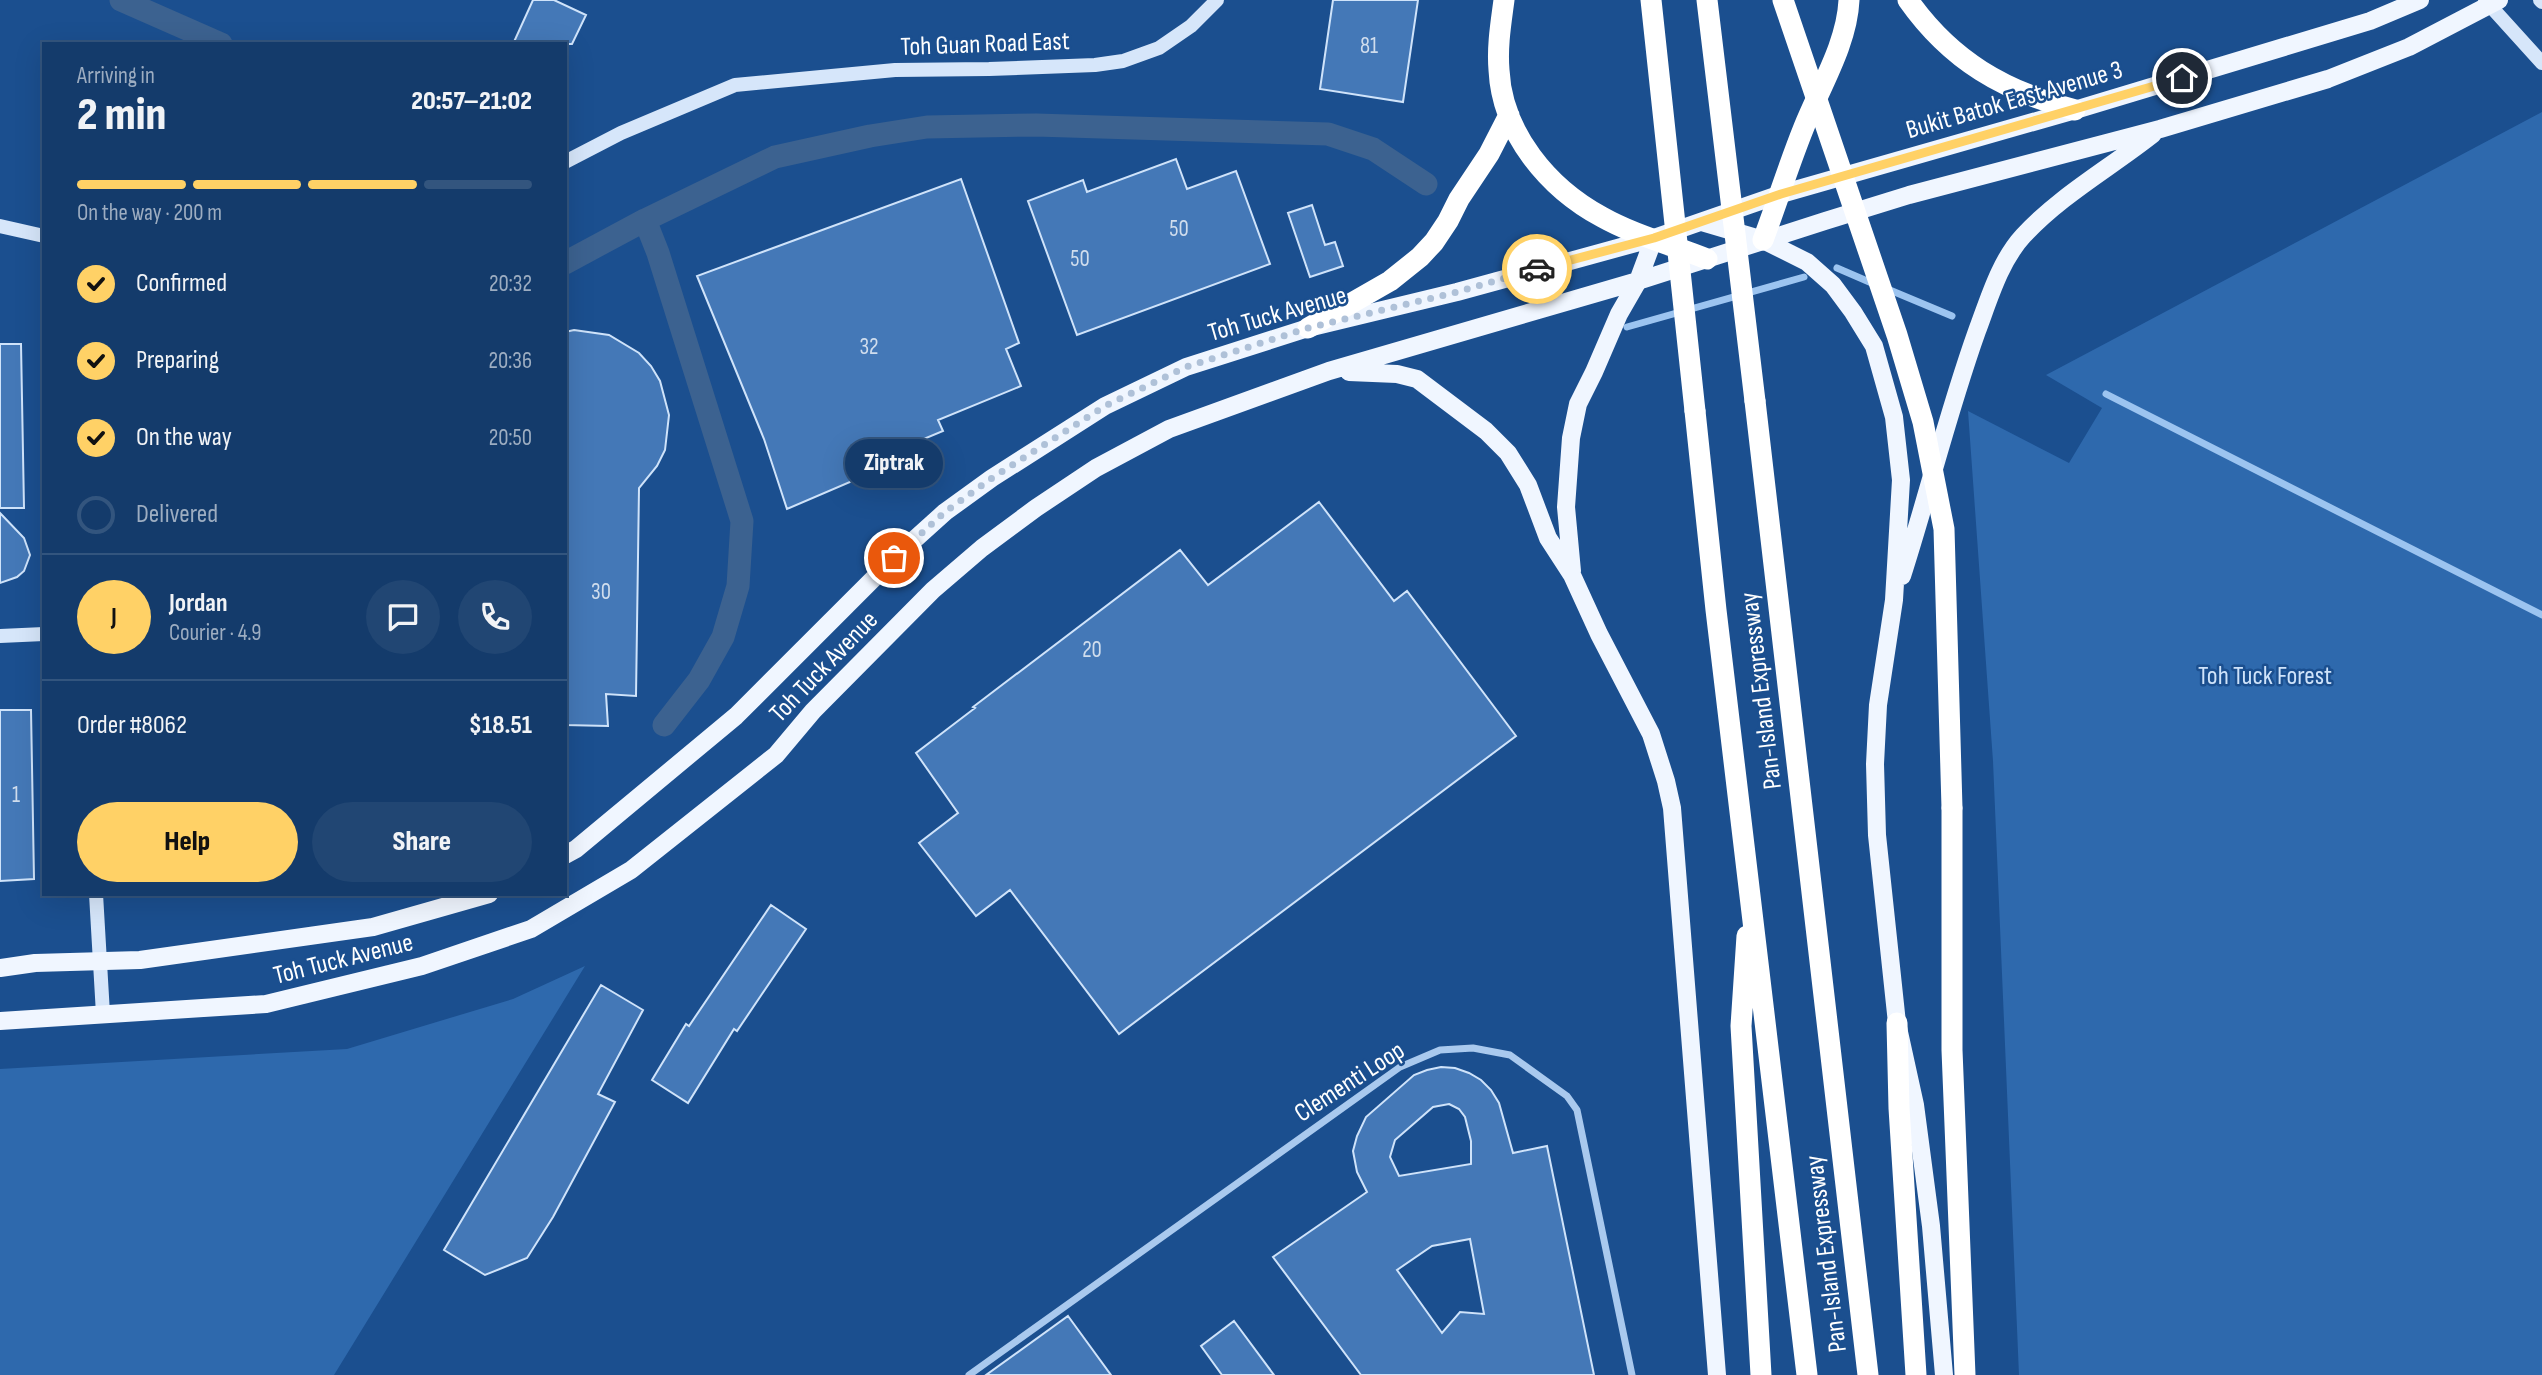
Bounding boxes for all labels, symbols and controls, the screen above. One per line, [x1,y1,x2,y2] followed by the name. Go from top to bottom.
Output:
[900,26,1070,63] street label: Toh Guan Road East
[1360,32,1378,60] house number: 81
[2152,48,2212,108] pin
[1903,55,2126,146] street label: Bukit Batok East Avenue 3
[2163,59,2201,97] icon: home
[77,62,155,90] text: Arriving in
[411,86,532,117] text: 20:57–21:02
[77,88,166,143] text: 2 min
[77,199,222,227] text: On the way · 200 m
[1169,215,1189,243] house number: 50
[1502,234,1572,304] courier
[1070,245,1090,273] house number: 50
[1518,250,1556,288] icon: car
[77,265,115,303] icon: check
[136,268,227,299] text: Confirmed
[489,270,532,298] text: 20:32
[1205,280,1350,349] street label: Toh Tuck Avenue
[859,333,879,361] house number: 32
[77,342,115,380] icon: check
[136,345,219,376] text: Preparing
[489,347,532,375] text: 20:36
[77,419,115,457] icon: check
[136,422,232,453] text: On the way
[489,424,532,452] text: 20:50
[845,439,943,488] callout: Ziptrak
[864,449,924,477] text: Ziptrak
[136,499,218,530] text: Delivered
[864,528,924,588] pin
[875,539,913,577] icon: bag
[591,578,611,606] house number: 30
[366,580,440,654] button: chat
[458,580,532,654] button: phone
[169,588,227,619] text: Jordan
[1734,591,1789,791] street label: Pan-Island Expressway
[111,602,117,633] text: J
[763,605,885,729] street label: Toh Tuck Avenue
[169,619,261,647] text: Courier · 4.9
[1082,636,1102,664] house number: 20
[2198,661,2332,692] park label: Toh Tuck Forest
[77,710,187,741] text: Order #8062
[469,710,532,741] text: $18.51
[12,781,20,809] house number: 1
[77,802,298,882] button: Help
[312,802,532,882] button: Share
[270,927,416,992] street label: Toh Tuck Avenue
[1289,1035,1411,1129] street label: Clementi Loop
[1799,1154,1854,1354] street label: Pan-Island Expressway

